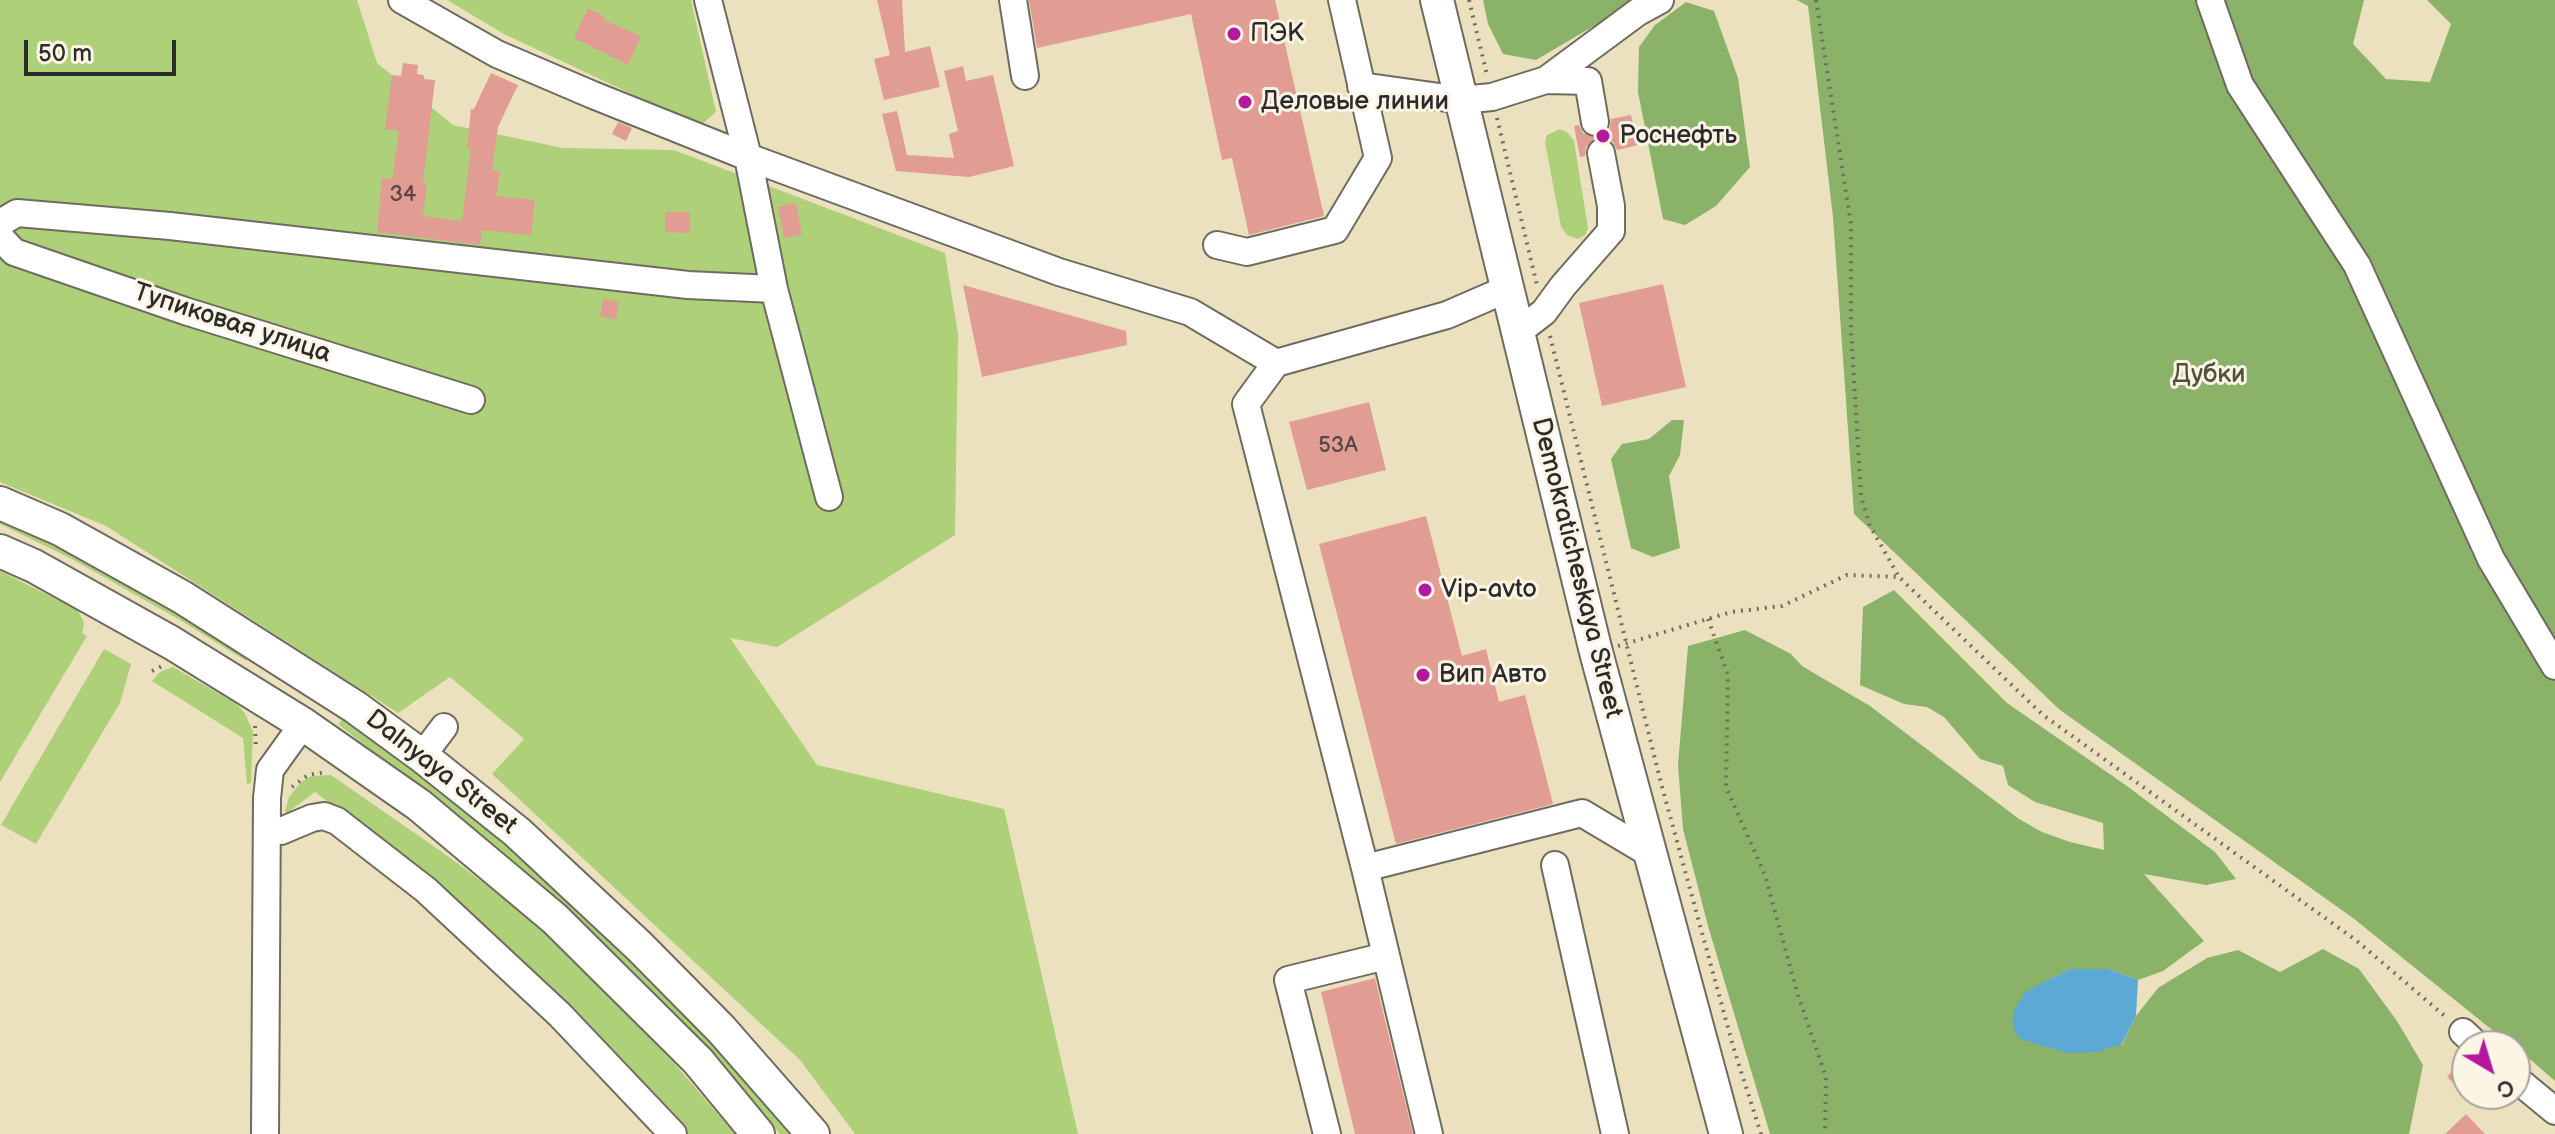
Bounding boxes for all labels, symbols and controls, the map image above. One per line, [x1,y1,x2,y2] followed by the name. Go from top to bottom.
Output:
[1250,18,1304,50] place label: ПЭК
[28,24,180,74] scale bar
[1225,25,1243,43] marker: ПЭК
[38,39,92,68] text: 50 m
[1261,86,1449,118] place label: Деловые линии
[1236,93,1254,111] marker: Деловые линии
[1619,120,1737,152] place label: Роснефть
[1594,127,1612,145] marker: Роснефть
[390,182,416,208] house number: 34
[129,277,335,371] street label: Тупиковая улица
[2173,359,2245,391] park label: Дубки
[1524,415,1628,721] street label: Demokraticheskaya Street
[1318,433,1358,459] house number: 53А
[1441,574,1537,606] place label: Vip-avto
[1416,581,1434,599] marker: Vip-avto
[1439,659,1547,691] place label: Вип Авто
[1414,666,1432,684] marker: Вип Авто
[359,704,523,842] street label: Dalnyaya Street
[2451,1030,2531,1110] north arrow
[2491,1072,2519,1103] text: С

